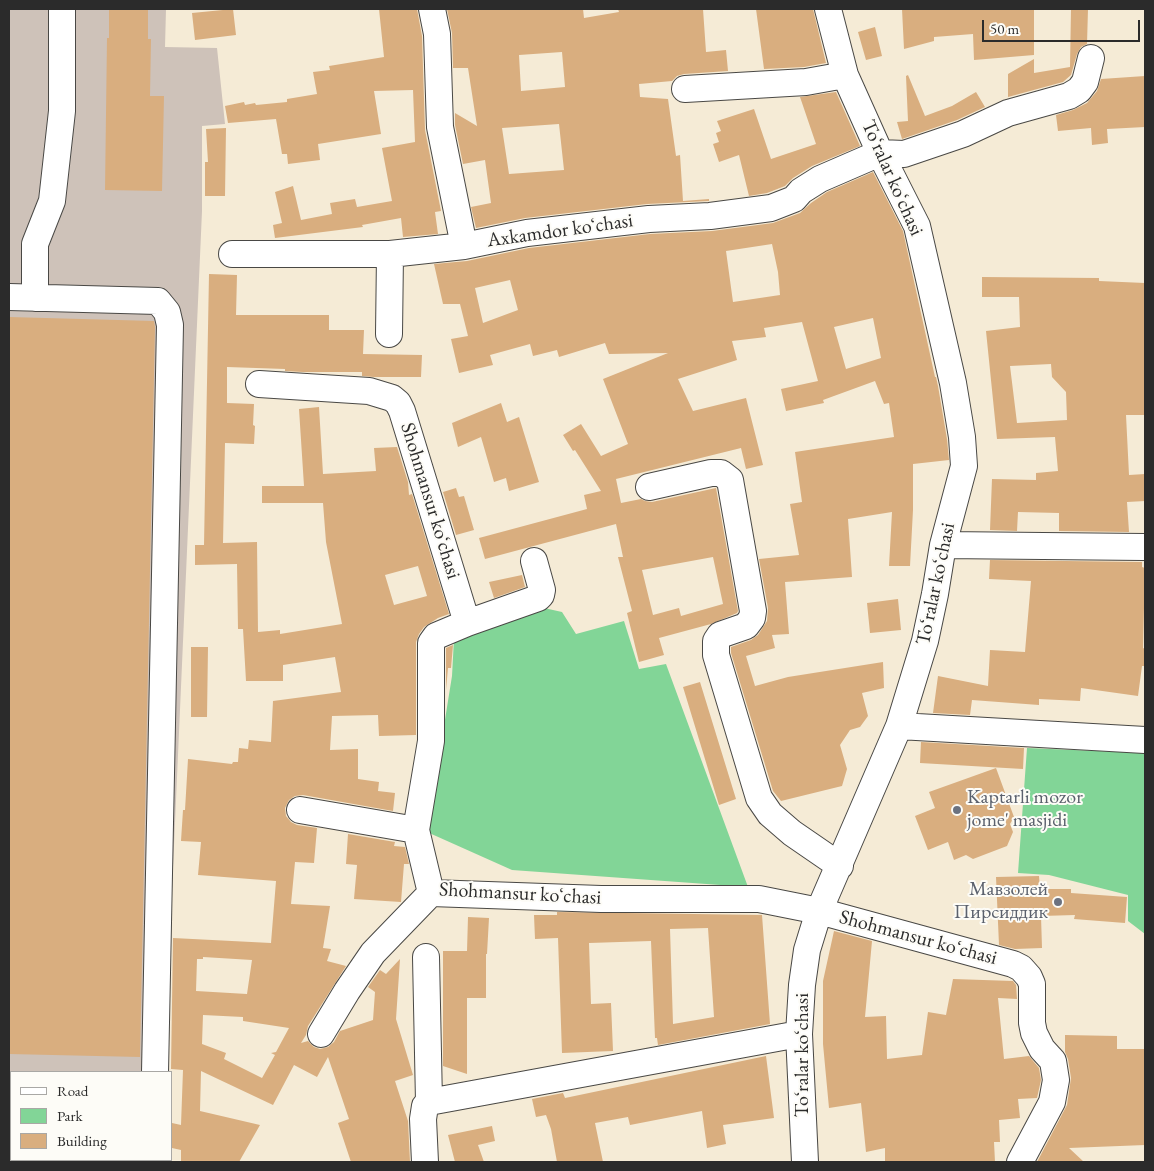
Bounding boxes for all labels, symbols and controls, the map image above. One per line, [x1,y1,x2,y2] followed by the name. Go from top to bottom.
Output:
[984,10,1142,42] scale bar
[990,19,1019,38] text: 50 m
[856,116,928,240] street label: Toʻralar koʻchasi
[485,209,635,253] street label: Axkamdor koʻchasi
[395,420,465,582] street label: Shohmansur koʻchasi
[911,521,961,647] street label: Toʻralar koʻchasi
[967,786,1083,833] place label: Kaptarli mozor jome' masjidi
[951,804,963,816] marker: Kaptarli mozor jome' masjidi
[438,878,602,910] street label: Shohmansur koʻchasi
[954,878,1048,925] place label: Мавзолей Пирсиддик
[1052,896,1064,908] marker: Мавзолей Пирсиддик
[836,905,1000,971] street label: Shohmansur koʻchasi
[791,993,815,1117] street label: Toʻralar koʻchasi
[10,1071,172,1161] legend
[57,1081,88,1100] text: Road
[57,1106,83,1125] text: Park
[57,1131,107,1150] text: Building

